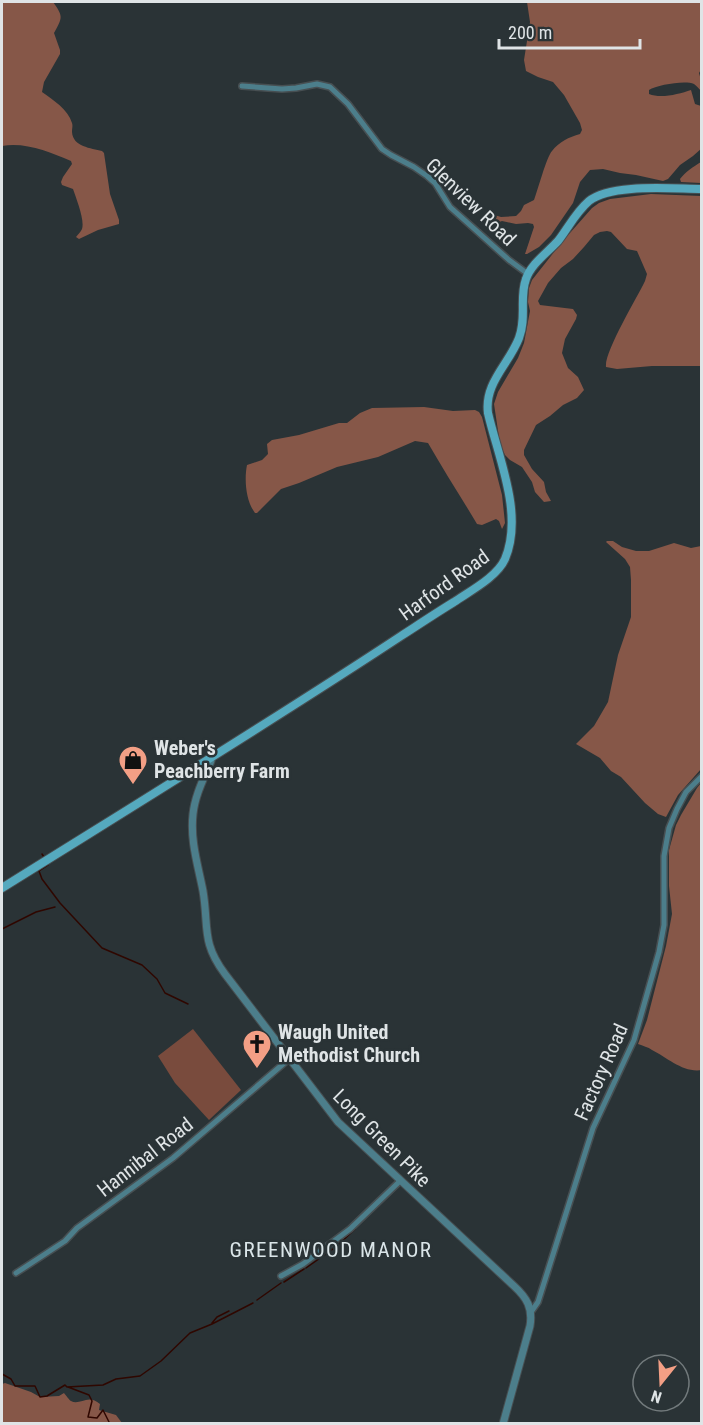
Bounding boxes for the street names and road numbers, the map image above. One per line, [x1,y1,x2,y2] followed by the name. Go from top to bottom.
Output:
[421,153,521,251] street label: Glenview Road
[394,544,494,626] street label: Harford Road
[569,1020,633,1124] street label: Factory Road
[328,1084,436,1192] street label: Long Green Pike
[92,1112,198,1202] street label: Hannibal Road

